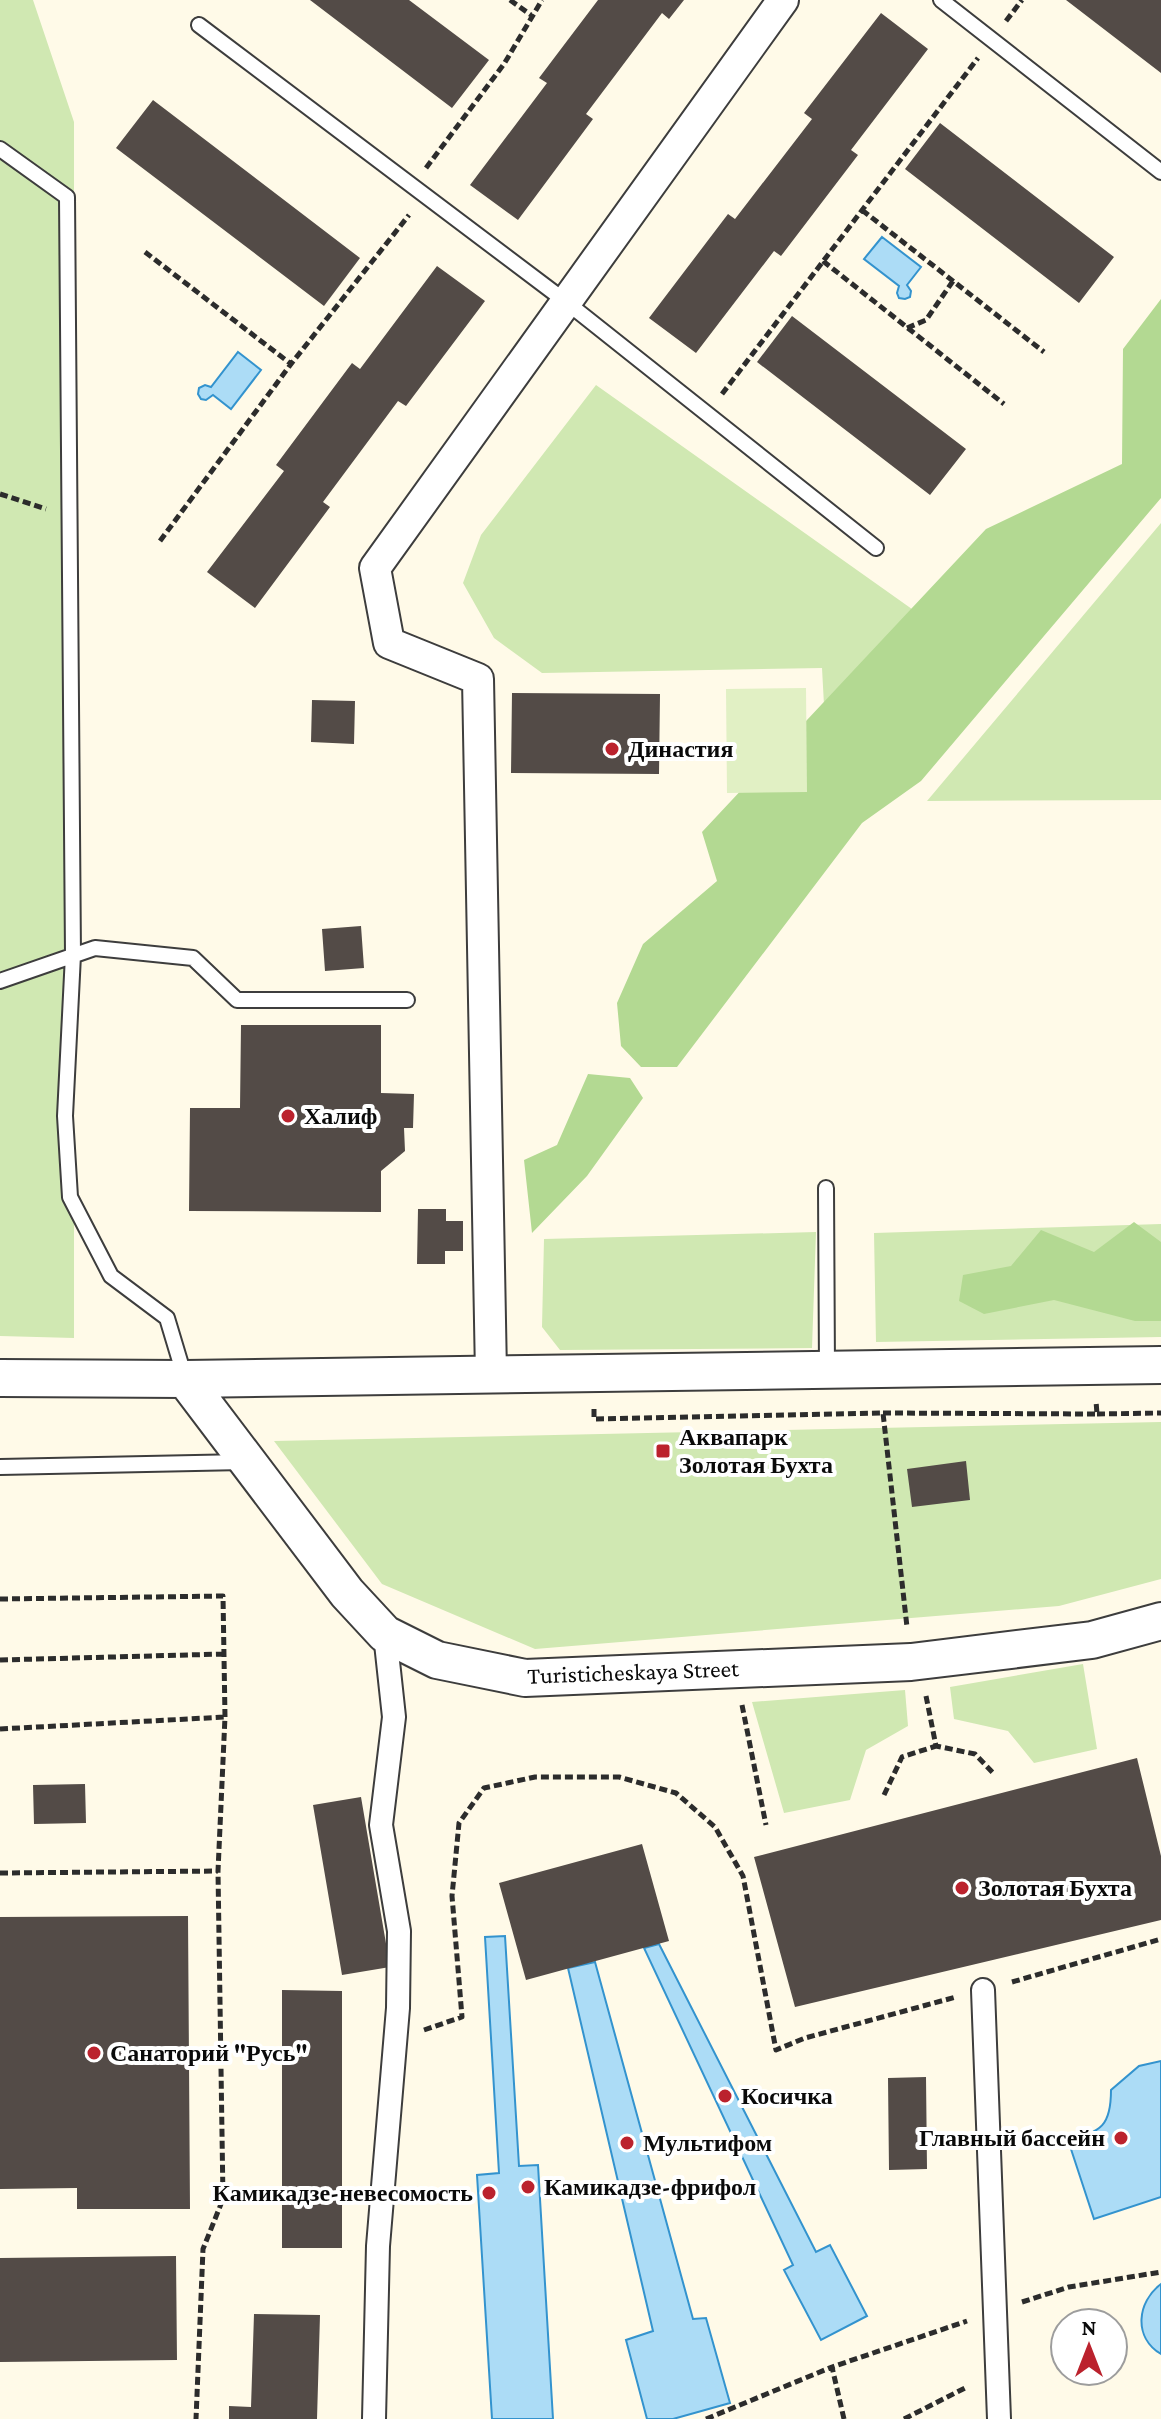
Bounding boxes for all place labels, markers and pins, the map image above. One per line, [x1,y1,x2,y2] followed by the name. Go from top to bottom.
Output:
[628,735,733,762] place label: Династия
[603,740,621,758] marker: Династия
[304,1102,377,1129] place label: Халиф
[279,1107,297,1125] marker: Халиф
[679,1423,833,1478] place label: Аквапарк Золотая Бухта
[654,1442,672,1460] marker: Аквапарк Золотая Бухта
[978,1874,1132,1901] place label: Золотая Бухта
[953,1879,971,1897] marker: Золотая Бухта
[110,2039,308,2066] place label: Санаторий "Русь"
[85,2044,103,2062] marker: Санаторий "Русь"
[741,2082,833,2109] place label: Косичка
[716,2087,734,2105] marker: Косичка
[919,2124,1105,2151] place label: Главный бассейн
[643,2129,772,2156] place label: Мультифом
[1112,2129,1130,2147] marker: Главный бассейн
[618,2134,636,2152] marker: Мультифом
[544,2173,756,2200] place label: Камикадзе-фрифол
[519,2178,537,2196] marker: Камикадзе-фрифол
[213,2179,473,2206] place label: Камикадзе-невесомость
[480,2184,498,2202] marker: Камикадзе-невесомость

